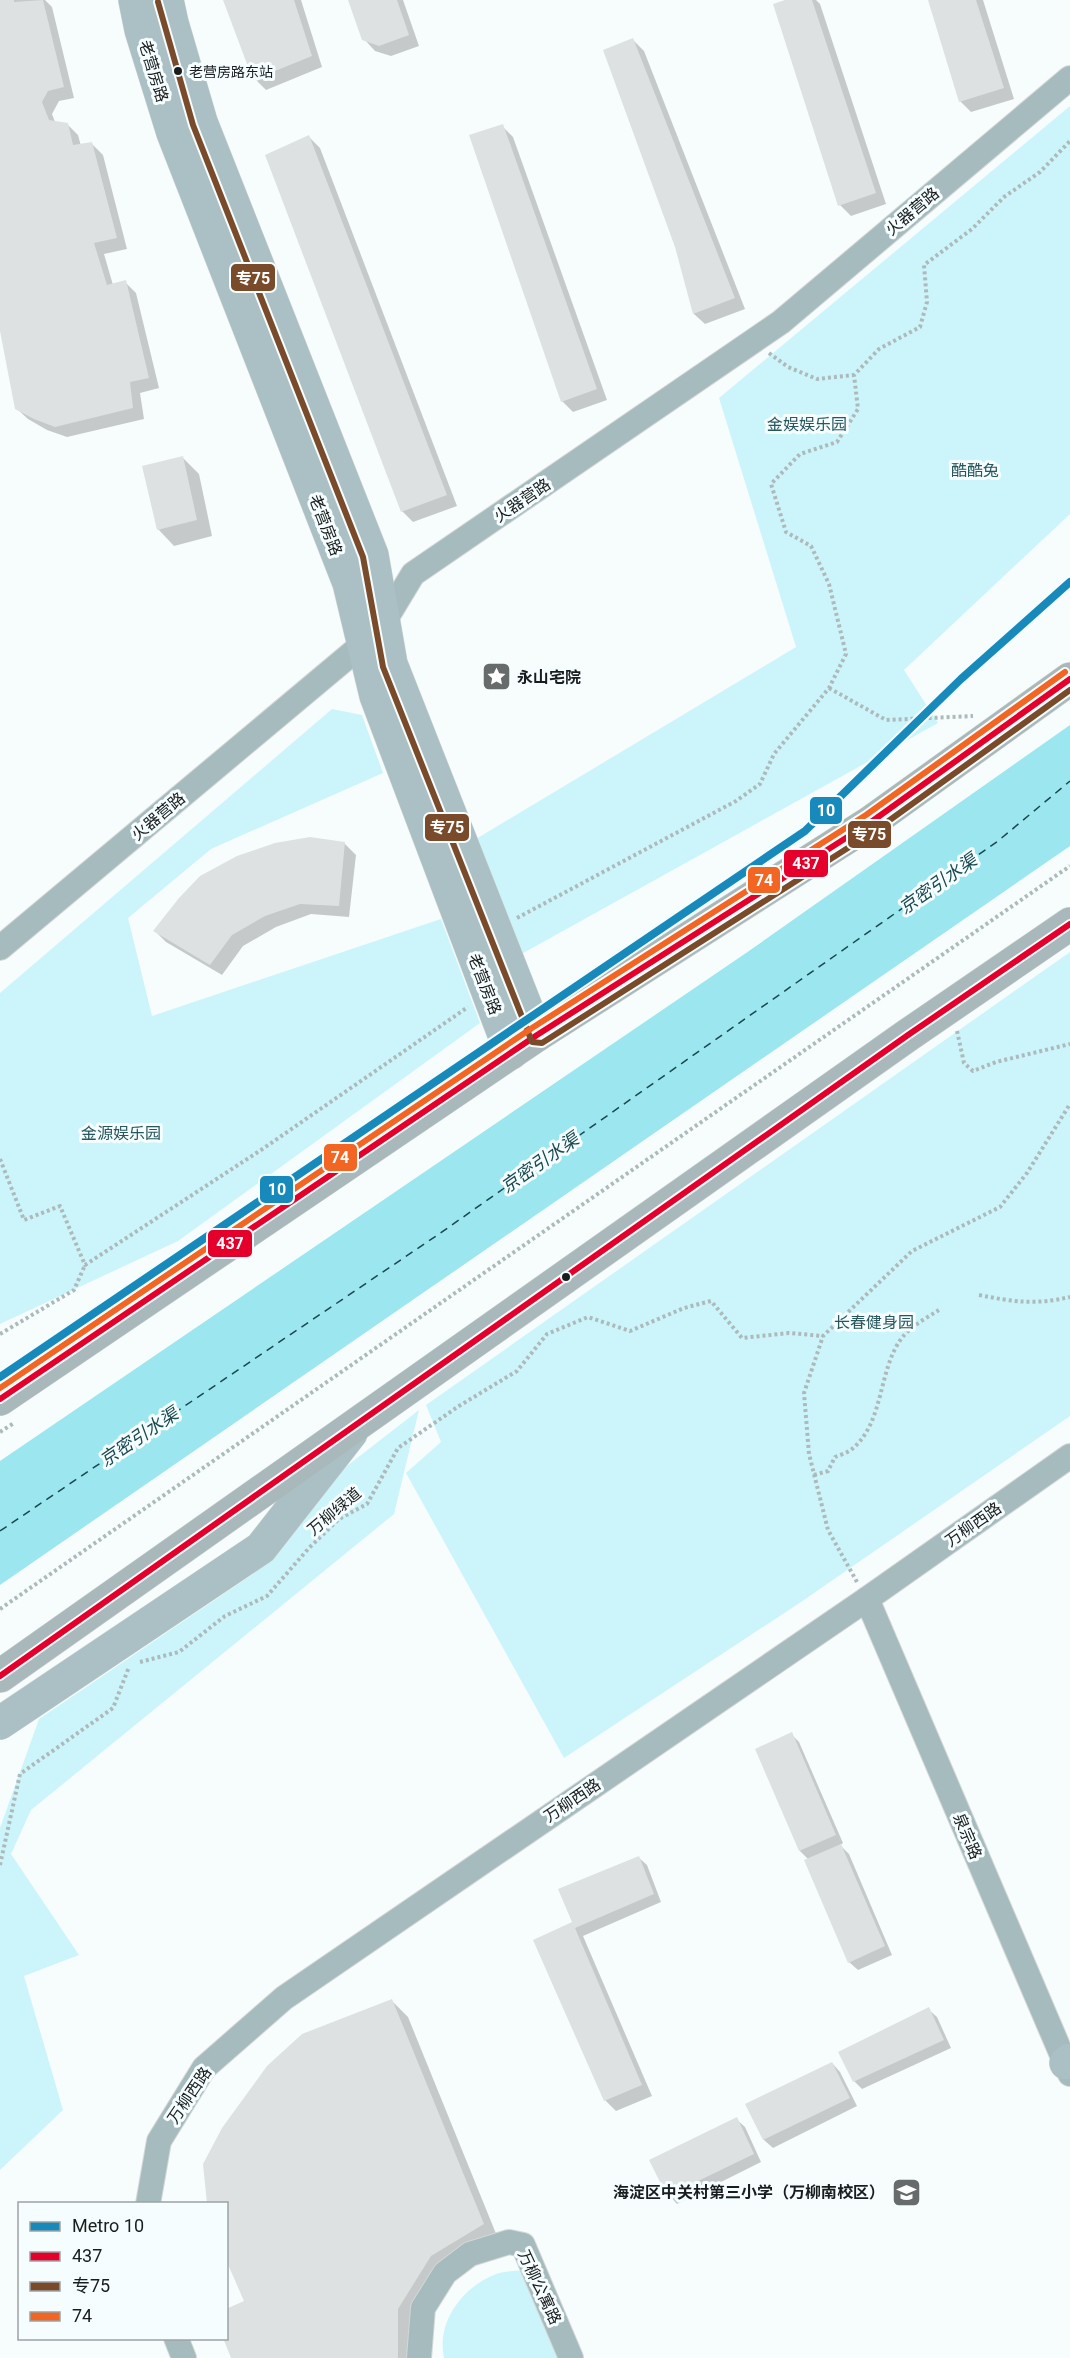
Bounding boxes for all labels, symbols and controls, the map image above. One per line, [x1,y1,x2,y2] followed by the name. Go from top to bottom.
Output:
[135,38,172,105] street label: 老营房路
[189,64,273,80] place label: 老营房路东站
[172,65,184,77] marker: 老营房路东站
[882,184,943,239] street label: 火器营路
[230,263,276,292] line badge: 专75
[236,269,270,288] text: 专75
[767,415,847,434] park label: 金娱娱乐园
[951,461,999,480] park label: 酷酷兔
[490,475,554,526] street label: 火器营路
[305,492,346,558] street label: 老营房路
[480,661,512,693] place icon: 永山宅院
[517,668,581,687] place label: 永山宅院
[128,789,189,844] street label: 火器营路
[809,796,843,825] line badge: 10
[817,801,835,820] text: 10
[424,813,470,842] line badge: 专75
[430,818,464,837] text: 专75
[847,820,892,849] line badge: 专75
[852,825,886,844] text: 专75
[895,847,983,918] water label: 京密引水渠
[783,849,829,878] line badge: 437
[792,854,820,873] text: 437
[747,866,781,894] line badge: 74
[755,871,773,890] text: 74
[464,951,505,1017] street label: 老营房路
[81,1124,161,1143] park label: 金源娱乐园
[497,1126,585,1197] water label: 京密引水渠
[323,1143,358,1172] line badge: 74
[331,1148,349,1167] text: 74
[259,1175,294,1204] line badge: 10
[268,1180,286,1199] text: 10
[207,1229,253,1258] line badge: 437
[216,1234,244,1253] text: 437
[560,1271,572,1283] unlabelled marker
[834,1313,914,1332] park label: 长春健身园
[96,1401,184,1470] water label: 京密引水渠
[304,1484,365,1539] street label: 万柳绿道
[942,1498,1005,1551] street label: 万柳西路
[540,1775,604,1826] street label: 万柳西路
[949,1810,986,1862] street label: 泉宗路
[164,2063,215,2127] street label: 万柳西路
[890,2176,922,2208] school or university icon: 海淀区中关村第三小学（万柳南校区）
[613,2183,885,2202] place label: 海淀区中关村第三小学（万柳南校区）
[18,2202,228,2340] legend
[72,2215,144,2236] text: Metro 10
[72,2245,102,2266] text: 437
[514,2247,565,2327] street label: 万柳公寓路
[72,2275,110,2296] text: 专75
[72,2305,92,2326] text: 74

